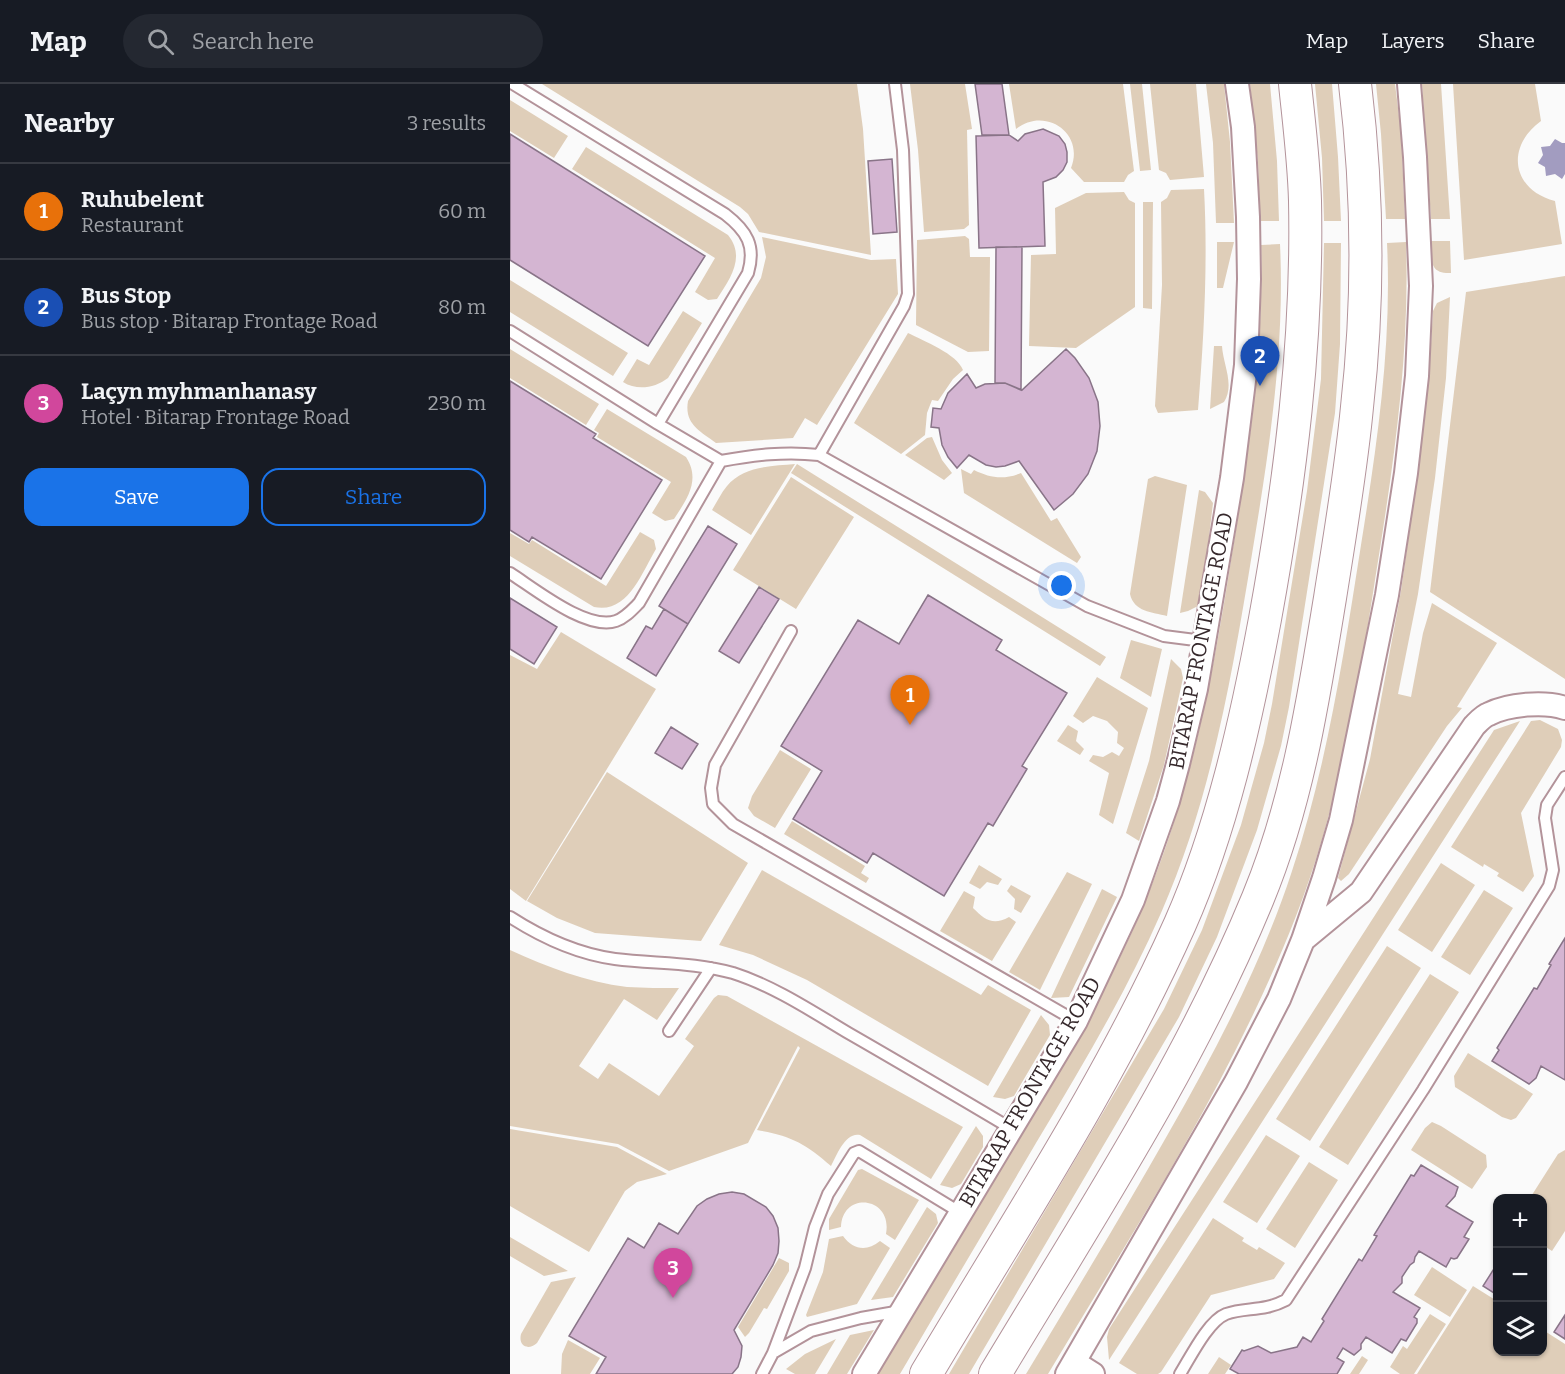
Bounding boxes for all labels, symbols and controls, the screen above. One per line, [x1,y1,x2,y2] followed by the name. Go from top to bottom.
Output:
[123,14,543,68] search box
[30,25,87,58] text: Map
[144,25,177,58] icon: search
[192,28,314,55] text: Search here
[1306,28,1348,54] text: Map
[1381,28,1445,54] text: Layers
[1478,28,1535,54] text: Share
[24,108,114,139] text: Nearby
[407,111,486,135] text: 3 results
[81,186,204,213] text: Ruhubelent
[39,199,48,223] text: 1
[438,199,486,223] text: 60 m
[81,213,184,237] text: Restaurant
[81,282,171,309] text: Bus Stop
[38,295,49,319] text: 2
[438,295,486,319] text: 80 m
[81,309,378,333] text: Bus stop · Bitarap Frontage Road
[1240,336,1280,386] pin: 2
[81,378,316,405] text: Laçyn myhmanhanasy
[38,391,49,415] text: 3
[428,391,486,415] text: 230 m
[81,405,350,429] text: Hotel · Bitarap Frontage Road
[24,468,249,526] button: Save
[261,468,486,526] button: Share
[1163,510,1239,772] street label: BITARAP FRONTAGE ROAD
[1047,571,1076,600] your location
[890,676,930,725] pin: 1
[953,972,1107,1212] street label: BITARAP FRONTAGE ROAD
[1493,1194,1547,1356] map controls
[1493,1194,1547,1248] button: +
[654,1248,692,1298] pin: 3
[1493,1248,1547,1302] button: −
[1493,1302,1547,1356] button: layers

